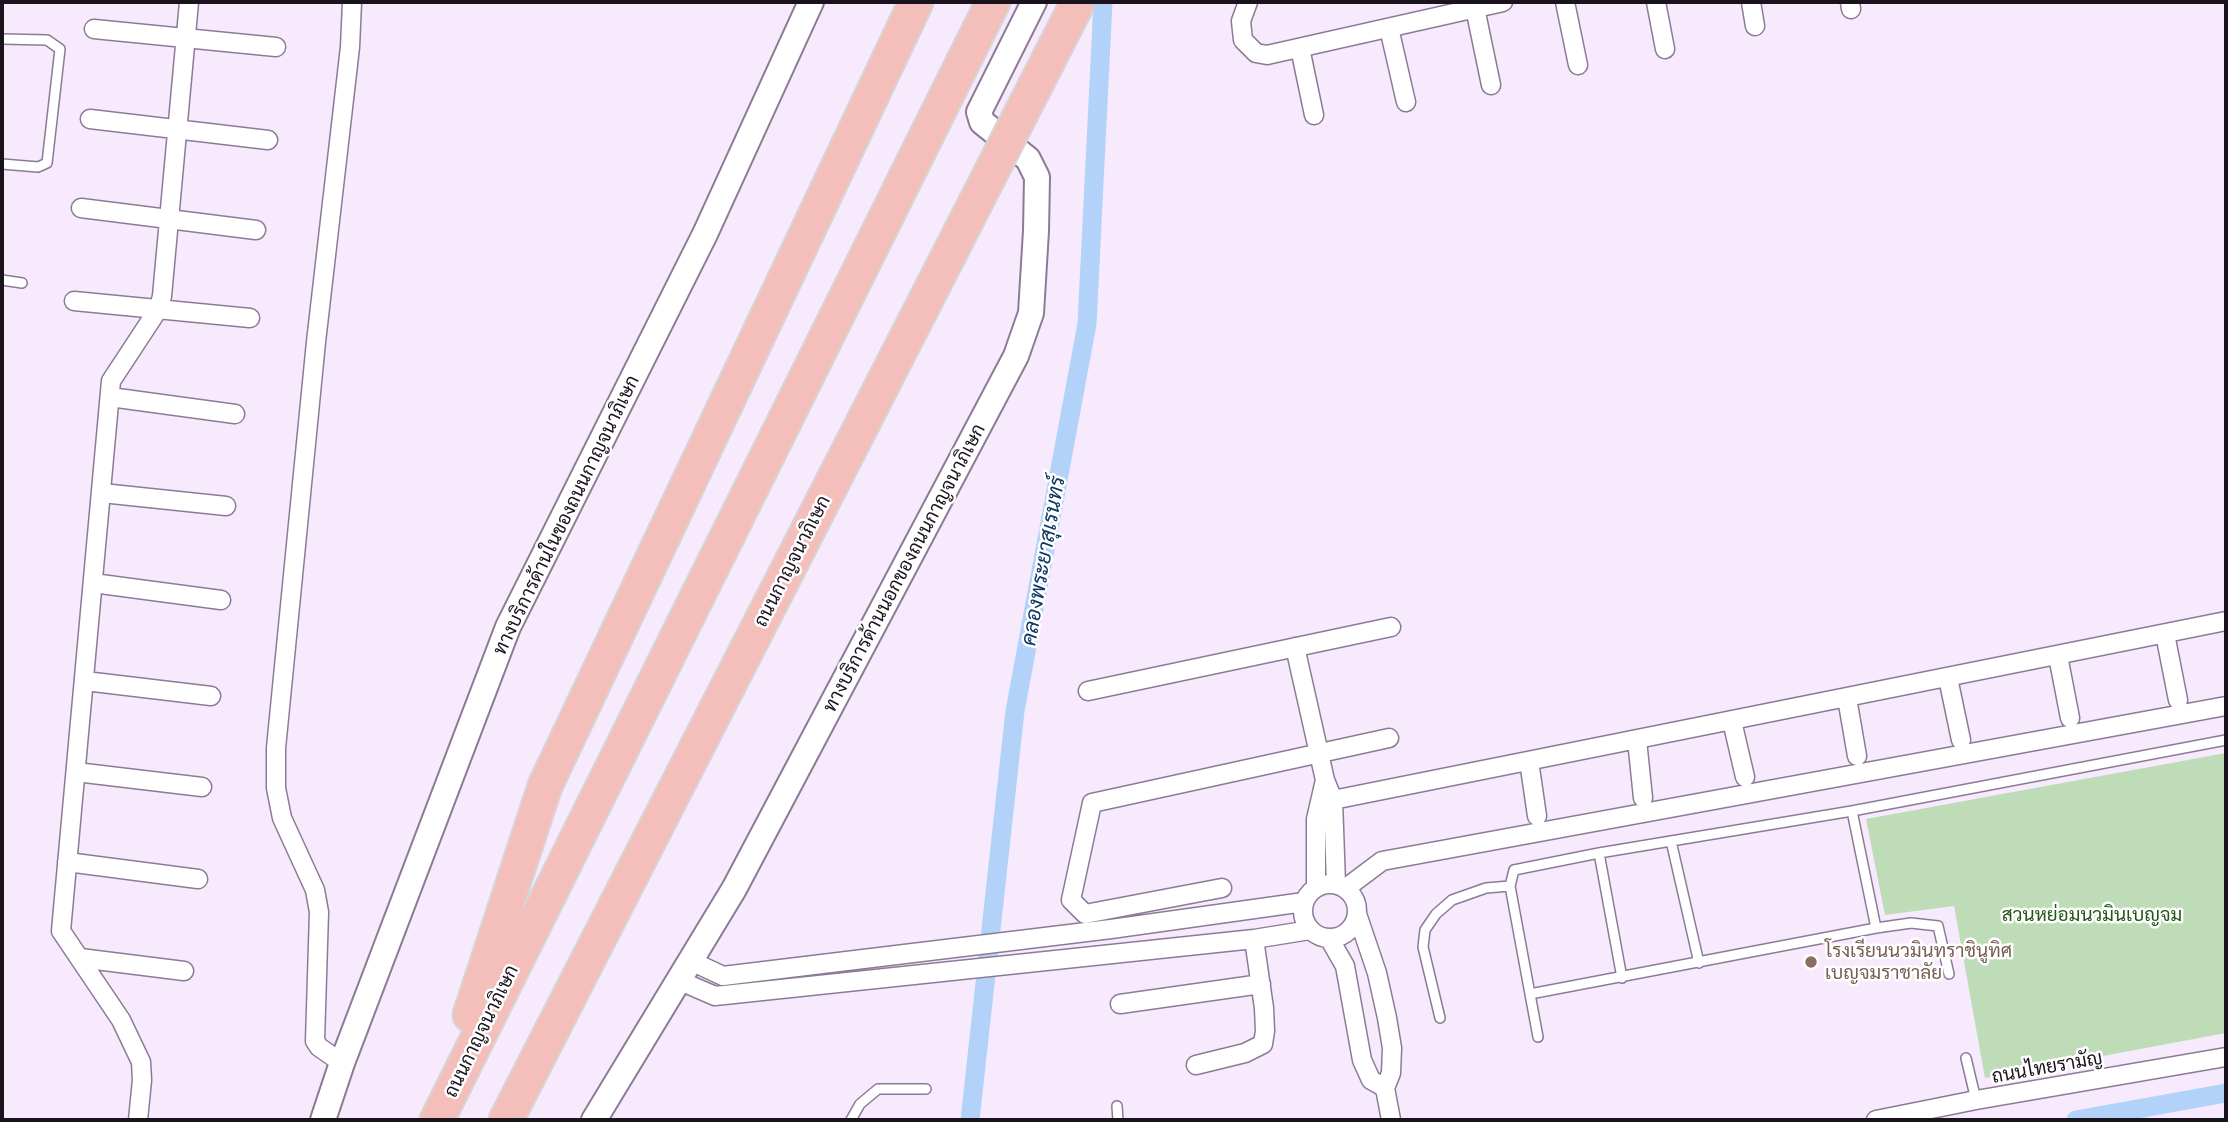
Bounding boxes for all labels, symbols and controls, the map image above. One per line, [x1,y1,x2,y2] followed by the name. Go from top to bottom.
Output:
[488,371,644,659] street label: ทางบริการด้านในของถนนกาญจนาภิเษก
[818,420,990,716] street label: ทางบริการด้านนอกของถนนกาญจนาภิเษก
[1016,474,1070,648] water label: คลองพระยาสุเรนทร์
[749,491,835,631] street label: ถนนกาญจนาภิเษก
[2002,904,2182,926] park label: สวนหย่อมนวมินเบญจม
[1825,940,2012,984] place label: โรงเรียนนวมินทราชินูทิศ เบญจมราชาลัย
[1803,954,1819,970] marker: โรงเรียนนวมินทราชินูทิศ เบญจมราชาลัย
[439,961,523,1101] street label: ถนนกาญจนาภิเษก
[1990,1046,2104,1088] street label: ถนนไทยรามัญ

